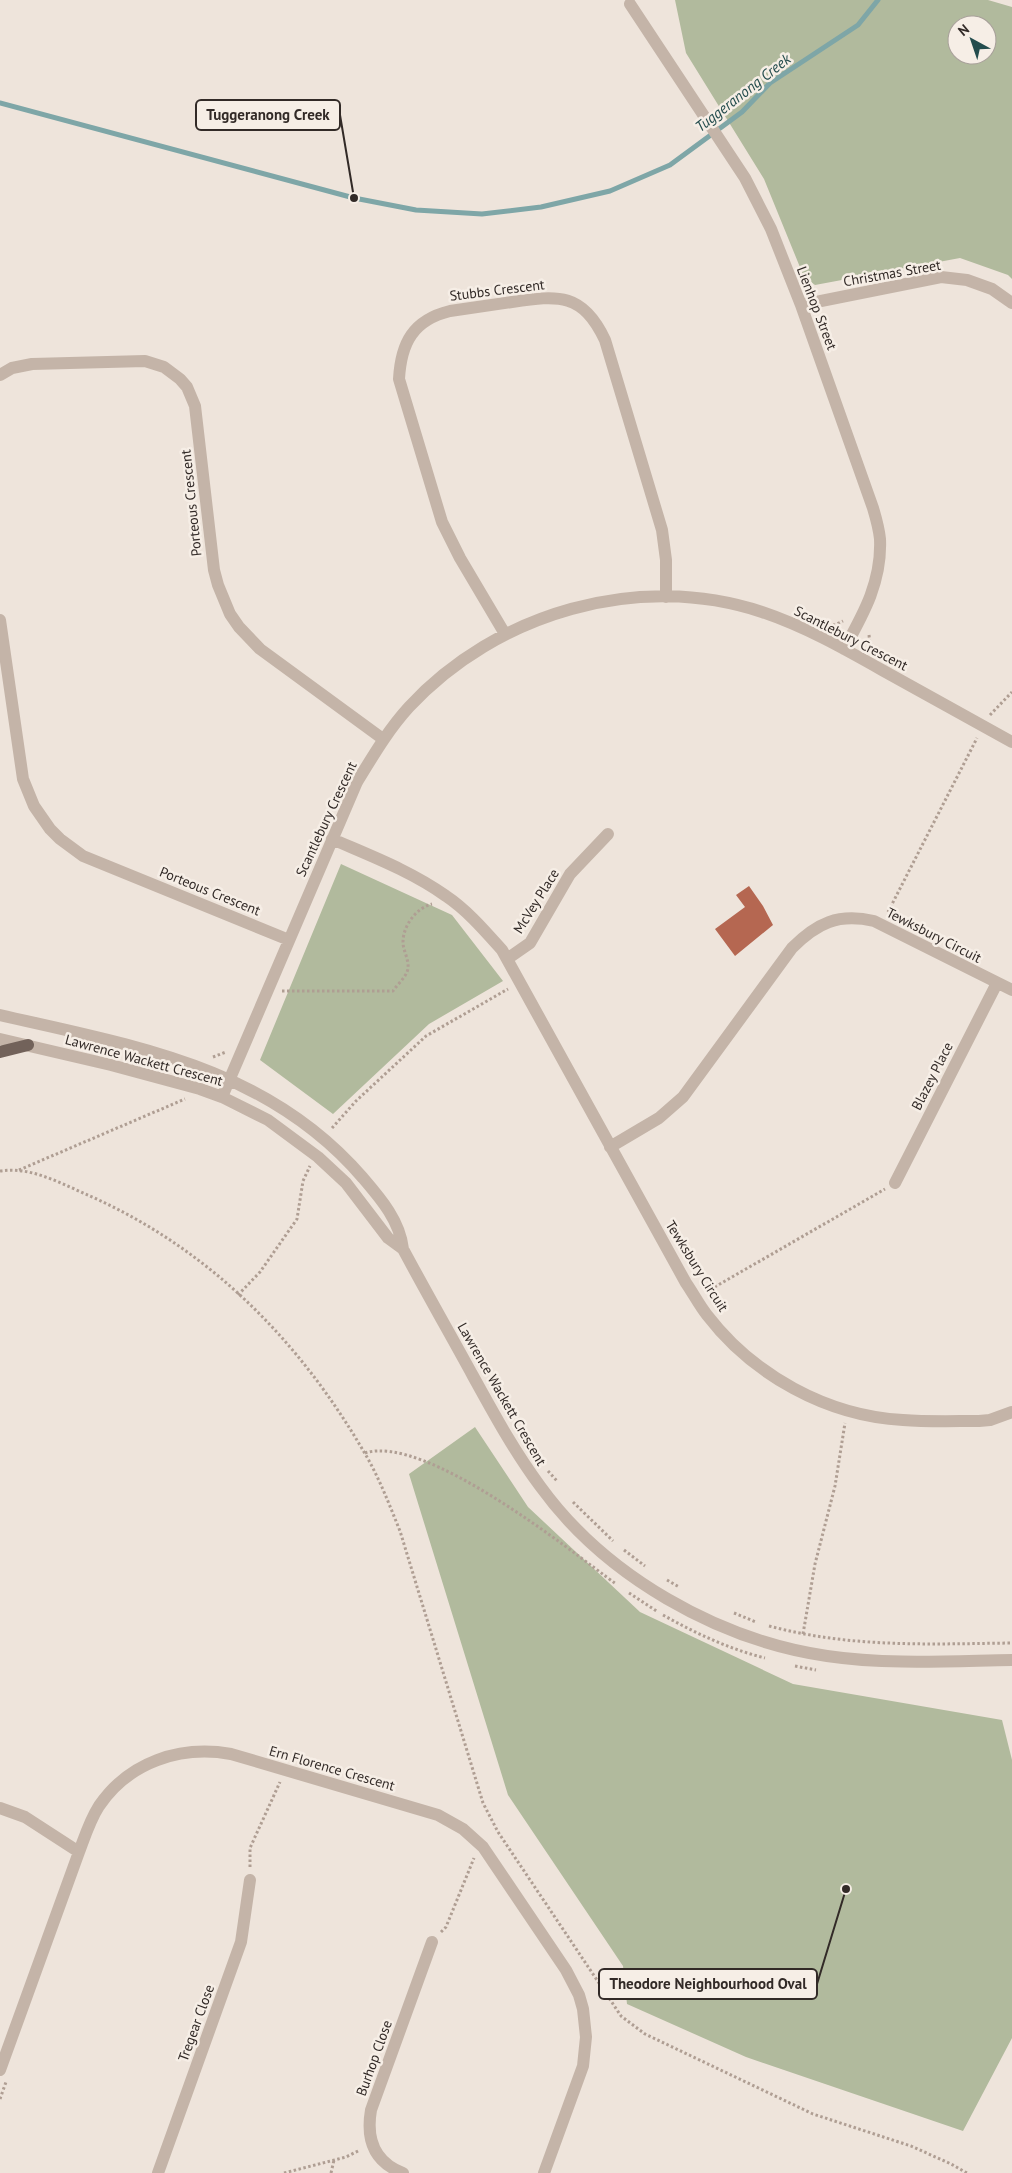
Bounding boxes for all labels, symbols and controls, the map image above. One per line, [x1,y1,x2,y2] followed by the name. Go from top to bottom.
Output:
[947,15,997,65] north arrow
[954,20,973,40] text: N
[691,49,795,136] water label: Tuggeranong Creek
[196,100,340,130] callout: Tuggeranong Creek
[206,105,330,124] text: Tuggeranong Creek
[842,256,942,290] street label: Christmas Street
[793,264,841,353] street label: Lienhop Street
[449,275,546,305] street label: Stubbs Crescent
[176,448,206,557] street label: Porteous Crescent
[791,602,911,674] street label: Scantlebury Crescent
[291,758,361,879] street label: Scantlebury Crescent
[157,863,263,920] street label: Porteous Crescent
[509,865,563,937] street label: McVey Place
[883,903,985,967] street label: Tewksbury Circuit
[63,1030,225,1090] street label: Lawrence Wackett Crescent
[907,1039,957,1113] street label: Blazey Place
[662,1217,732,1315] street label: Tewksbury Circuit
[454,1319,551,1469] street label: Lawrence Wackett Crescent
[267,1741,397,1795] street label: Ern Florence Crescent
[599,1969,817,1999] callout: Theodore Neighbourhood Oval
[609,1974,807,1993] text: Theodore Neighbourhood Oval
[174,1982,218,2064] street label: Tregear Close
[352,2018,396,2098] street label: Burhop Close

